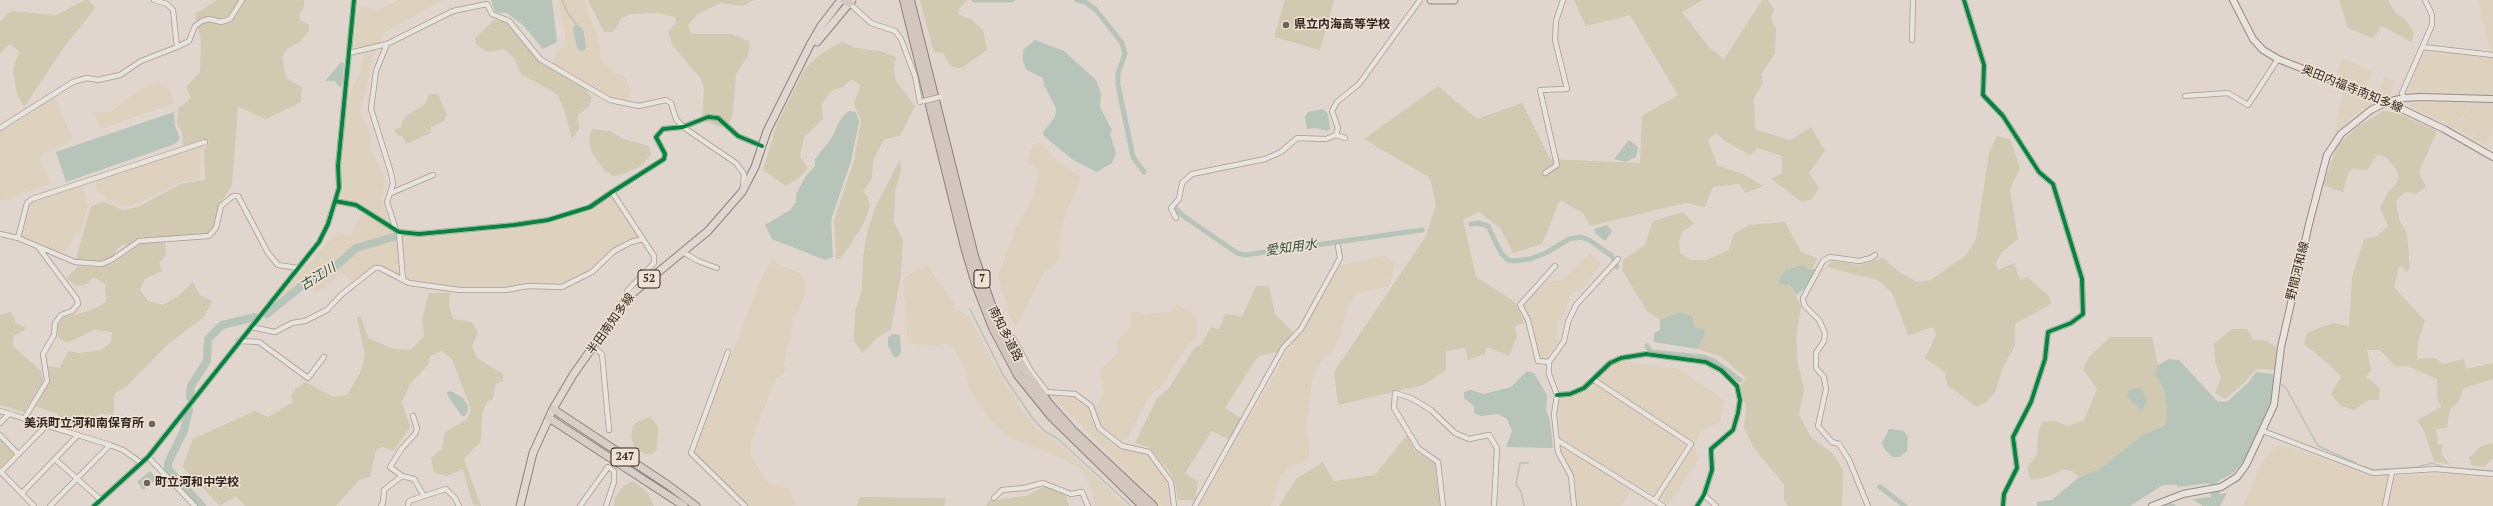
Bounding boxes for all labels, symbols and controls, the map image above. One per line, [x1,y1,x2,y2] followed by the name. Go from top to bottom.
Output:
[1294,18,1390,32] place label: 県立内海高等学校
[1281,20,1291,30] marker: 県立内海高等学校
[2299,62,2405,116] street label: 奥田内福寺南知多線
[1264,237,1318,259] water label: 愛知用水
[2284,240,2312,302] street label: 野間河和線
[297,260,339,294] water label: 古江川
[638,270,660,288] road number: 52
[974,270,990,288] road number: 7
[584,291,638,357] street label: 半田南知多線
[985,304,1025,364] street label: 南知多道路
[24,417,144,431] place label: 美浜町立河和南保育所
[147,419,157,429] marker: 美浜町立河和南保育所
[611,448,639,466] road number: 247
[155,476,239,490] place label: 町立河和中学校
[142,478,152,488] marker: 町立河和中学校

